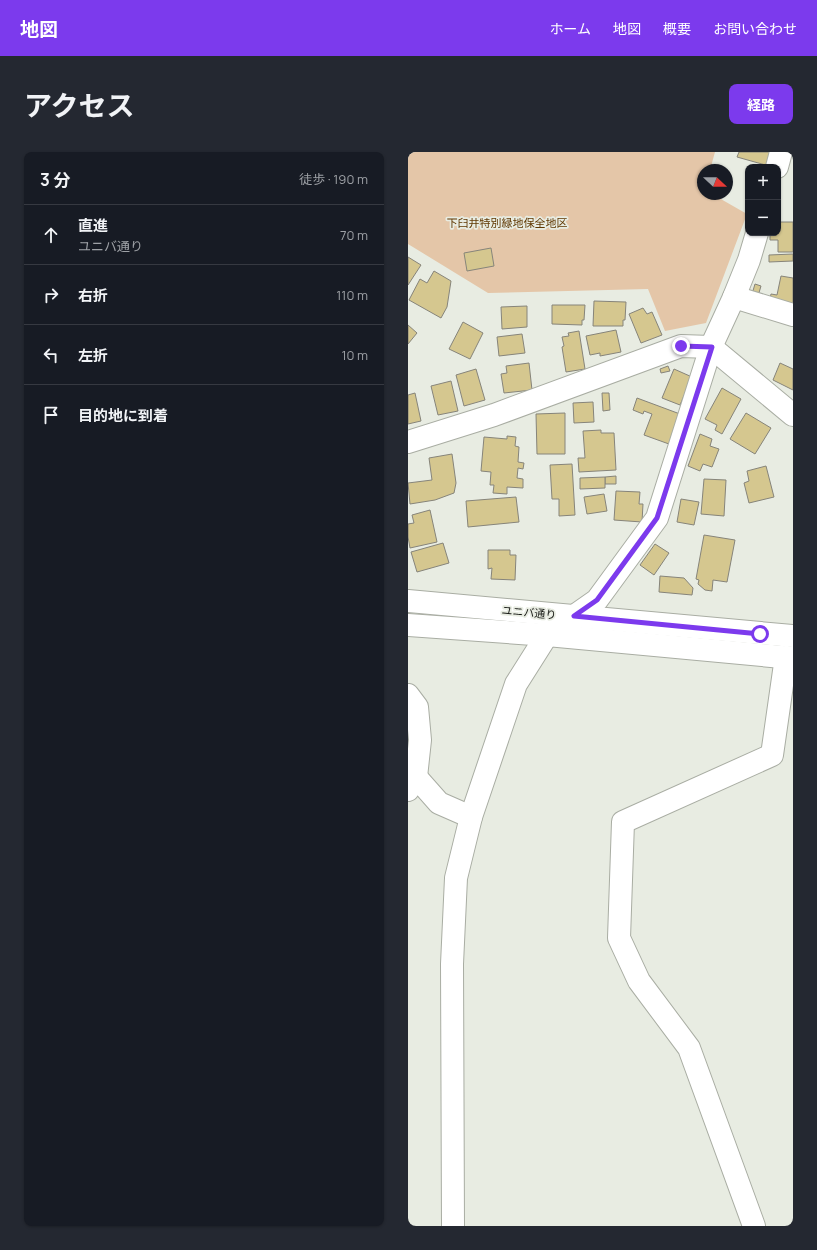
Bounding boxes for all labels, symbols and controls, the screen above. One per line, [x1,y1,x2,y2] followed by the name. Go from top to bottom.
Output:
[20,16,58,42] text: 地図
[549,19,591,38] text: ホーム
[613,19,641,38] text: 地図
[663,19,691,38] text: 概要
[713,19,797,38] text: お問い合わせ
[729,84,793,124] button: 経路
[24,86,135,124] text: アクセス
[697,164,733,200] north arrow
[745,164,781,236] map controls
[745,164,781,200] button: +
[40,168,70,191] text: 3 分
[299,170,368,188] text: 徒歩 · 190 m
[745,200,781,236] button: −
[78,215,108,236] text: 直進
[447,215,568,230] park label: 下臼井特別緑地保全地区
[40,224,62,246] icon: ahead
[340,226,368,244] text: 70 m
[78,237,143,255] text: ユニバ通り
[40,284,62,306] icon: right
[78,285,108,306] text: 右折
[336,286,368,304] text: 110 m
[672,337,690,355] route end
[40,344,62,366] icon: left
[78,345,108,366] text: 左折
[341,346,368,364] text: 10 m
[40,404,62,426] icon: arrive
[78,405,168,426] text: 目的地に到着
[501,602,557,622] street label: ユニバ通り
[751,625,769,643] route start

